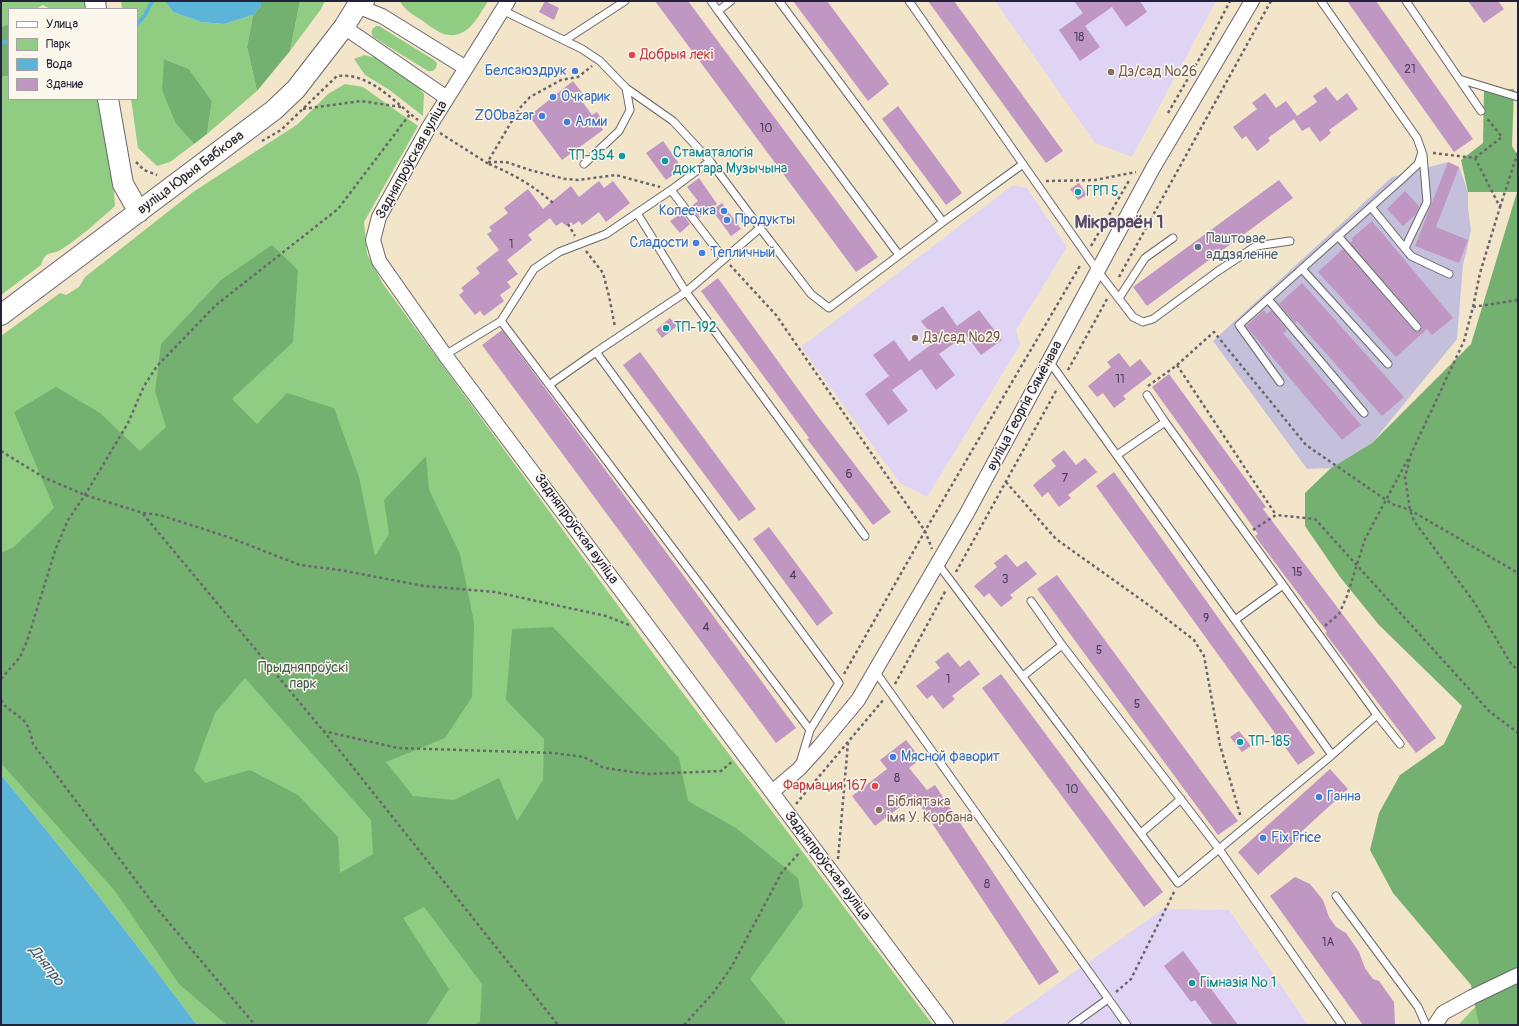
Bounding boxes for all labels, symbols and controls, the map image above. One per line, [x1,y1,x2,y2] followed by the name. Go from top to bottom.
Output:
[8,8,138,100] legend
[46,17,78,32] text: Улица
[1074,31,1084,45] house number: 18
[46,37,71,52] text: Парк
[640,47,713,63] place label: Добрыя лекі
[627,50,637,60] marker: Добрыя лекі
[46,57,72,72] text: Вода
[485,63,567,79] place label: Белсаюздрук
[1404,63,1416,77] house number: 21
[1119,64,1197,80] place label: Дз/сад №26
[570,66,580,76] marker: Белсаюздрук
[1106,67,1116,77] marker: Дз/сад №26
[46,77,83,92] text: Здание
[561,89,611,105] place label: Очкарик
[548,92,558,102] marker: Очкарик
[373,98,451,222] street label: Задняпроўская вуліца
[474,108,534,124] place label: ZOObazar
[537,111,547,121] marker: ZOObazar
[575,114,607,130] place label: Алми
[562,117,572,127] marker: Алми
[760,122,772,136] house number: 10
[134,127,248,219] street label: вуліца Юрыя Бабкова
[673,145,787,178] place label: Стаматалогія доктара Музычына
[568,148,614,164] place label: ТП-354
[617,151,627,161] marker: ТП-354
[660,156,670,166] marker: Стаматалогія доктара Музычына
[1086,184,1119,200] place label: ГРП 5
[1073,187,1083,197] marker: ГРП 5
[659,203,716,219] place label: Копеечка
[719,206,729,216] marker: Копеечка
[735,212,795,228] place label: Продукты
[1075,212,1163,234] district label: Мікрараён 1
[722,215,732,225] marker: Продукты
[1206,231,1278,264] place label: Паштовае аддзяленне
[629,235,688,251] place label: Сладости
[509,238,513,252] house number: 1
[691,238,701,248] marker: Сладости
[1193,242,1203,252] marker: Паштовае аддзяленне
[710,245,775,261] place label: Тепличный
[697,248,707,258] marker: Тепличный
[674,320,717,336] place label: ТП-192
[661,323,671,333] marker: ТП-192
[923,330,1000,346] place label: Дз/сад №29
[910,333,920,343] marker: Дз/сад №29
[984,338,1066,474] street label: вуліца Георгія Сямёнава
[1115,373,1125,387] house number: 11
[846,468,852,482] house number: 6
[530,470,622,588] street label: Задняпроўская вуліца
[1062,472,1068,486] house number: 7
[1291,566,1303,580] house number: 15
[790,569,796,583] house number: 4
[1002,573,1008,587] house number: 3
[1203,612,1209,626] house number: 9
[703,621,709,635] house number: 4
[1096,644,1102,658] house number: 5
[258,660,348,692] park label: Прыдняпроўскі парк
[946,673,950,687] house number: 1
[1134,698,1140,712] house number: 5
[1248,734,1290,750] place label: ТП-185
[1235,737,1245,747] marker: ТП-185
[901,749,1000,765] place label: Мясной фаворит
[888,752,898,762] marker: Мясной фаворит
[894,772,900,786] house number: 8
[783,778,867,794] place label: Фармация 167
[870,781,880,791] marker: Фармация 167
[1066,783,1078,797] house number: 10
[1327,789,1361,805] place label: Ганна
[1314,792,1324,802] marker: Ганна
[887,794,973,826] place label: Бібліятэка імя У. Корбана
[874,805,884,815] marker: Бібліятэка імя У. Корбана
[780,808,874,924] street label: Задняпроўская вуліца
[1271,830,1321,846] place label: Fix Price
[1258,833,1268,843] marker: Fix Price
[984,878,990,892] house number: 8
[1322,936,1334,950] house number: 1А
[25,942,67,990] water label: Дняпро
[1200,975,1276,991] place label: Гімназія № 1
[1187,978,1197,988] marker: Гімназія № 1

